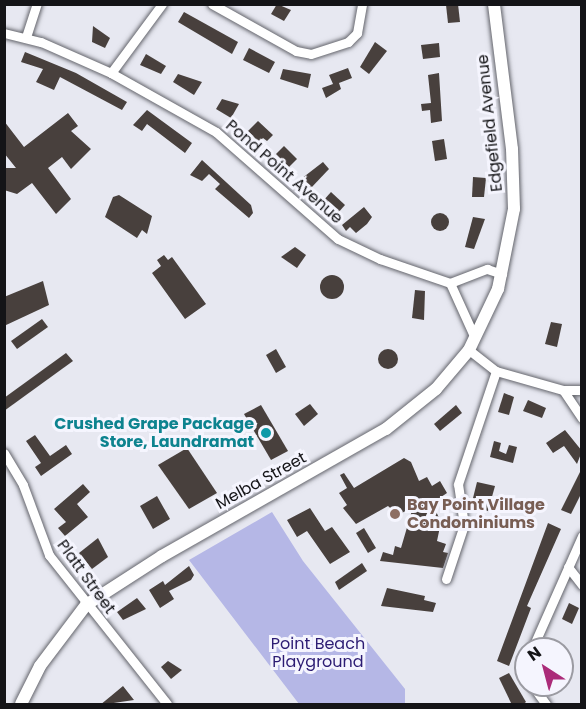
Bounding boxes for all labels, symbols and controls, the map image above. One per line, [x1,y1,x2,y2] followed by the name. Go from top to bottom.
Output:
[473,53,507,193] street label: Edgefield Avenue
[222,116,346,228] street label: Pond Point Avenue
[54,414,254,452] place label: Crushed Grape Package Store, Laundramat
[259,426,273,440] marker: Crushed Grape Package Store, Laundramat
[212,448,310,514] street label: Melba Street
[407,495,545,533] place label: Bay Point Village Condominiums
[388,507,402,521] marker: Bay Point Village Condominiums
[53,536,119,618] street label: Platt Street
[271,634,365,672] park label: Point Beach Playground
[514,637,574,697] north arrow
[523,641,546,667] text: N

